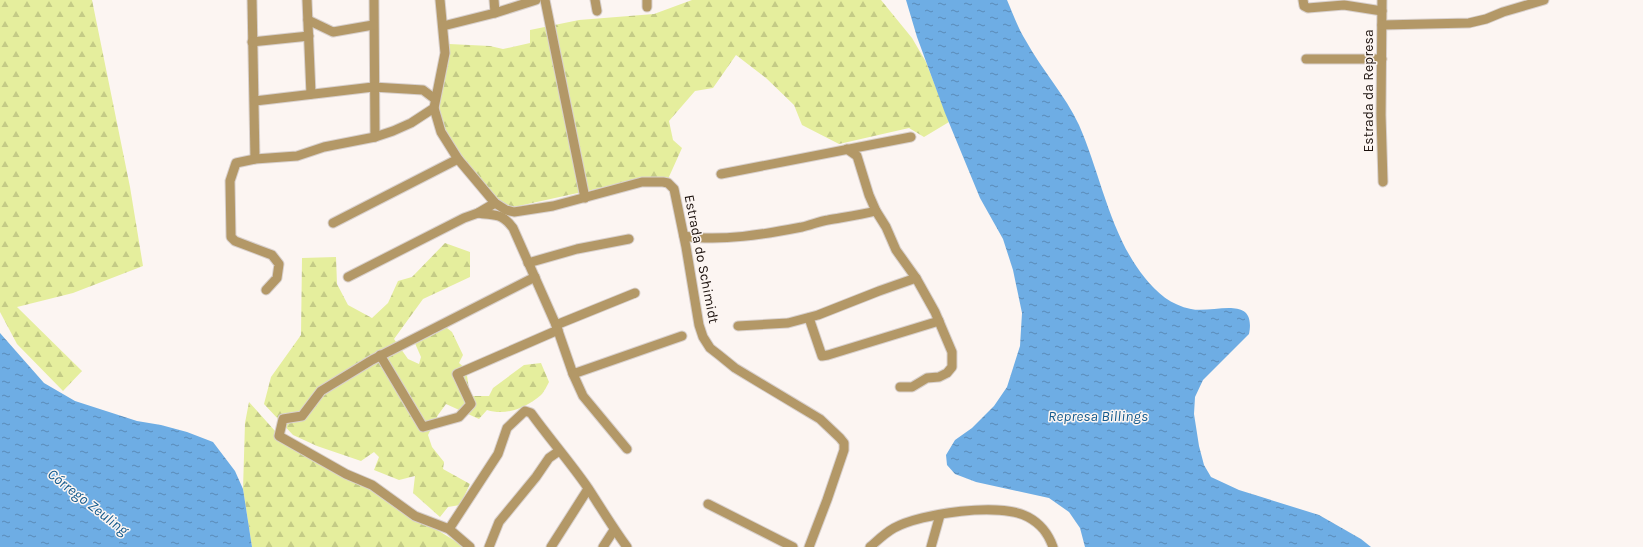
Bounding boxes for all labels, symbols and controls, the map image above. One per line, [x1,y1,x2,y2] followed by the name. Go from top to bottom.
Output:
[1360,29,1377,153] street label: Estrada da Represa
[681,193,722,325] street label: Estrada do Schimidt
[1048,407,1148,425] water label: Represa Billings
[44,465,133,540] water label: Córrego Zeuling

